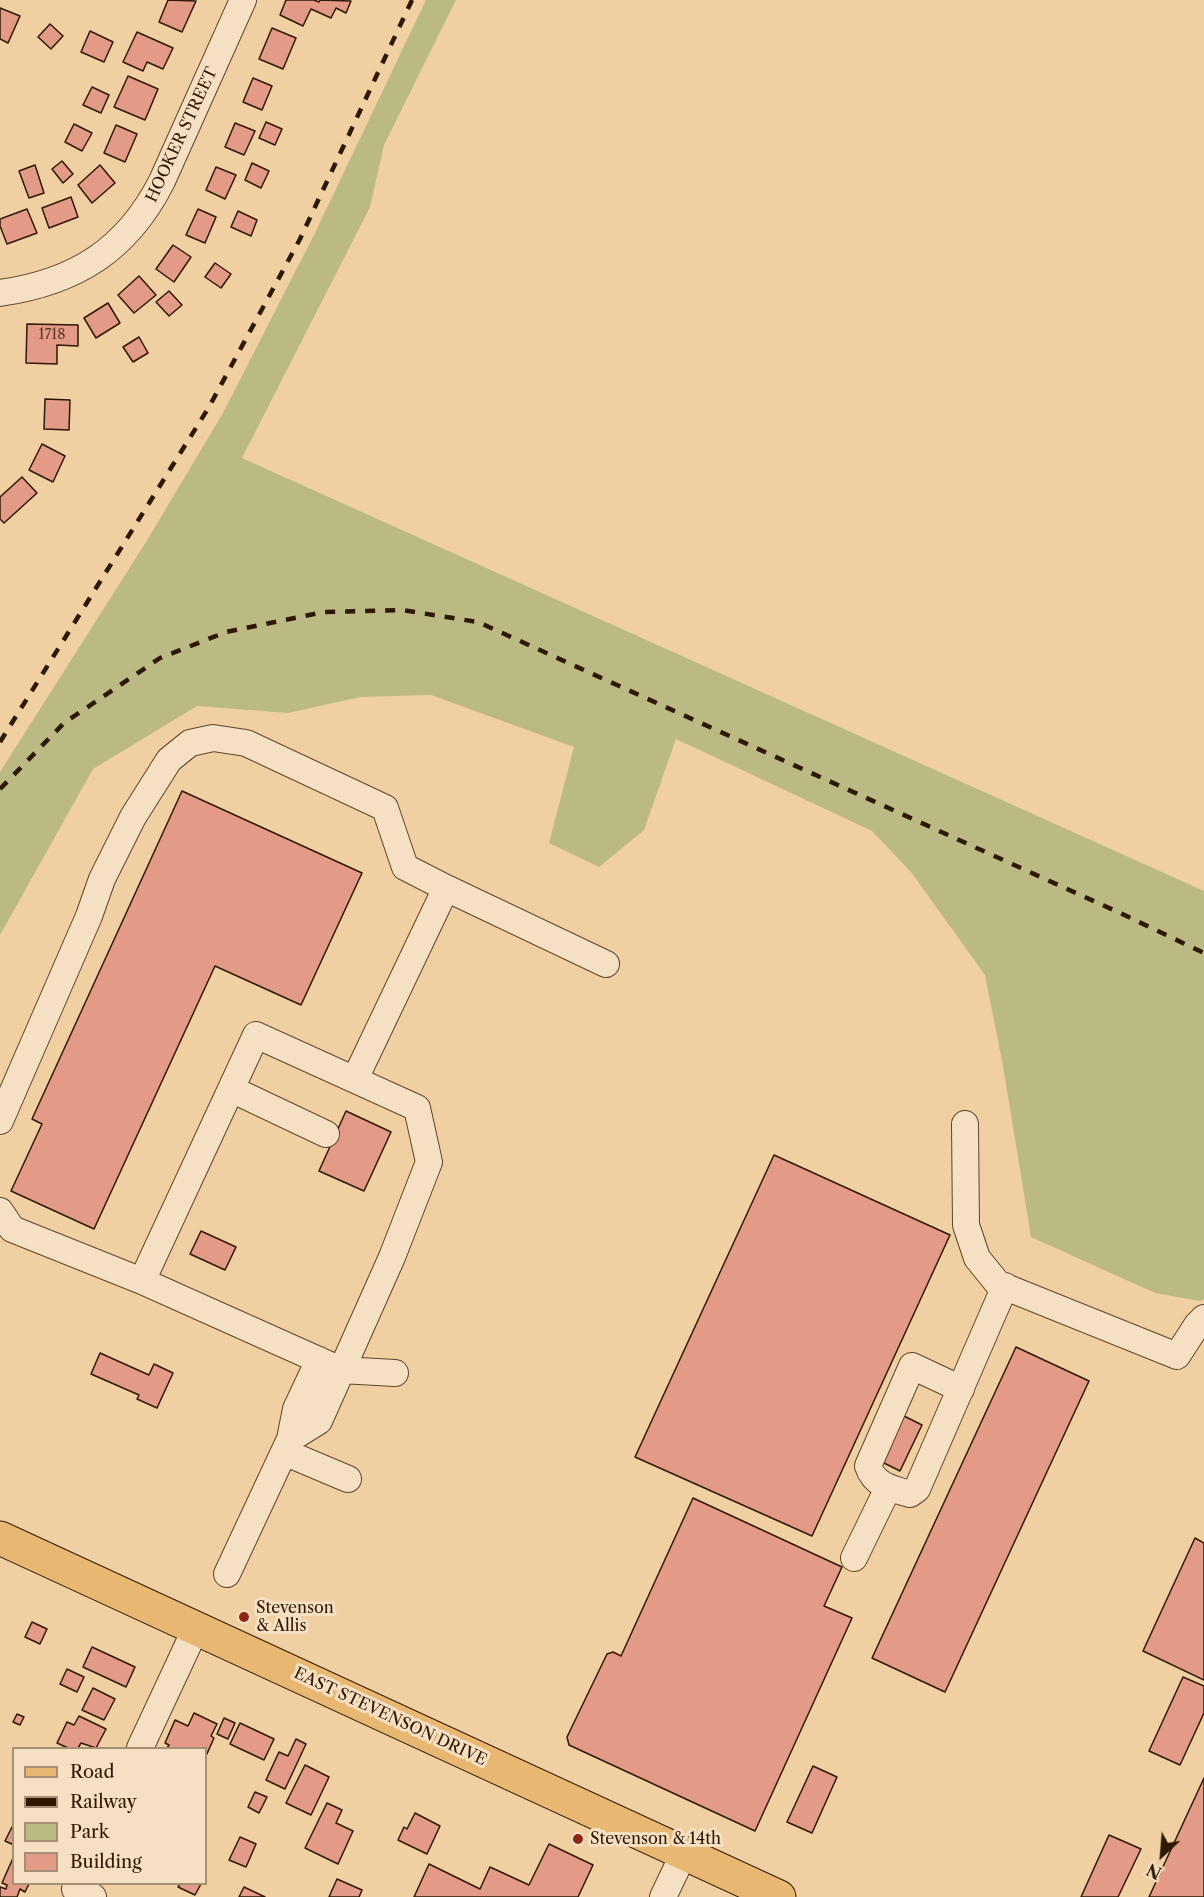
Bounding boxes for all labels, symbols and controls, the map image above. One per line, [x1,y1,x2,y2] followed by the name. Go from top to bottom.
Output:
[142,64,222,206] street label: HOOKER STREET
[39,327,65,343] house number: 1718
[256,1598,334,1636] place label: Stevenson & Allis
[237,1610,251,1624] marker: Stevenson & Allis
[291,1664,489,1770] street label: EAST STEVENSON DRIVE
[12,1747,207,1885] legend
[70,1761,115,1783] text: Road
[70,1791,137,1813] text: Railway
[70,1821,109,1843] text: Park
[1132,1825,1192,1885] north arrow
[590,1829,721,1849] place label: Stevenson & 14th
[571,1832,585,1846] marker: Stevenson & 14th
[70,1851,142,1873] text: Building
[1143,1859,1165,1883] text: N

